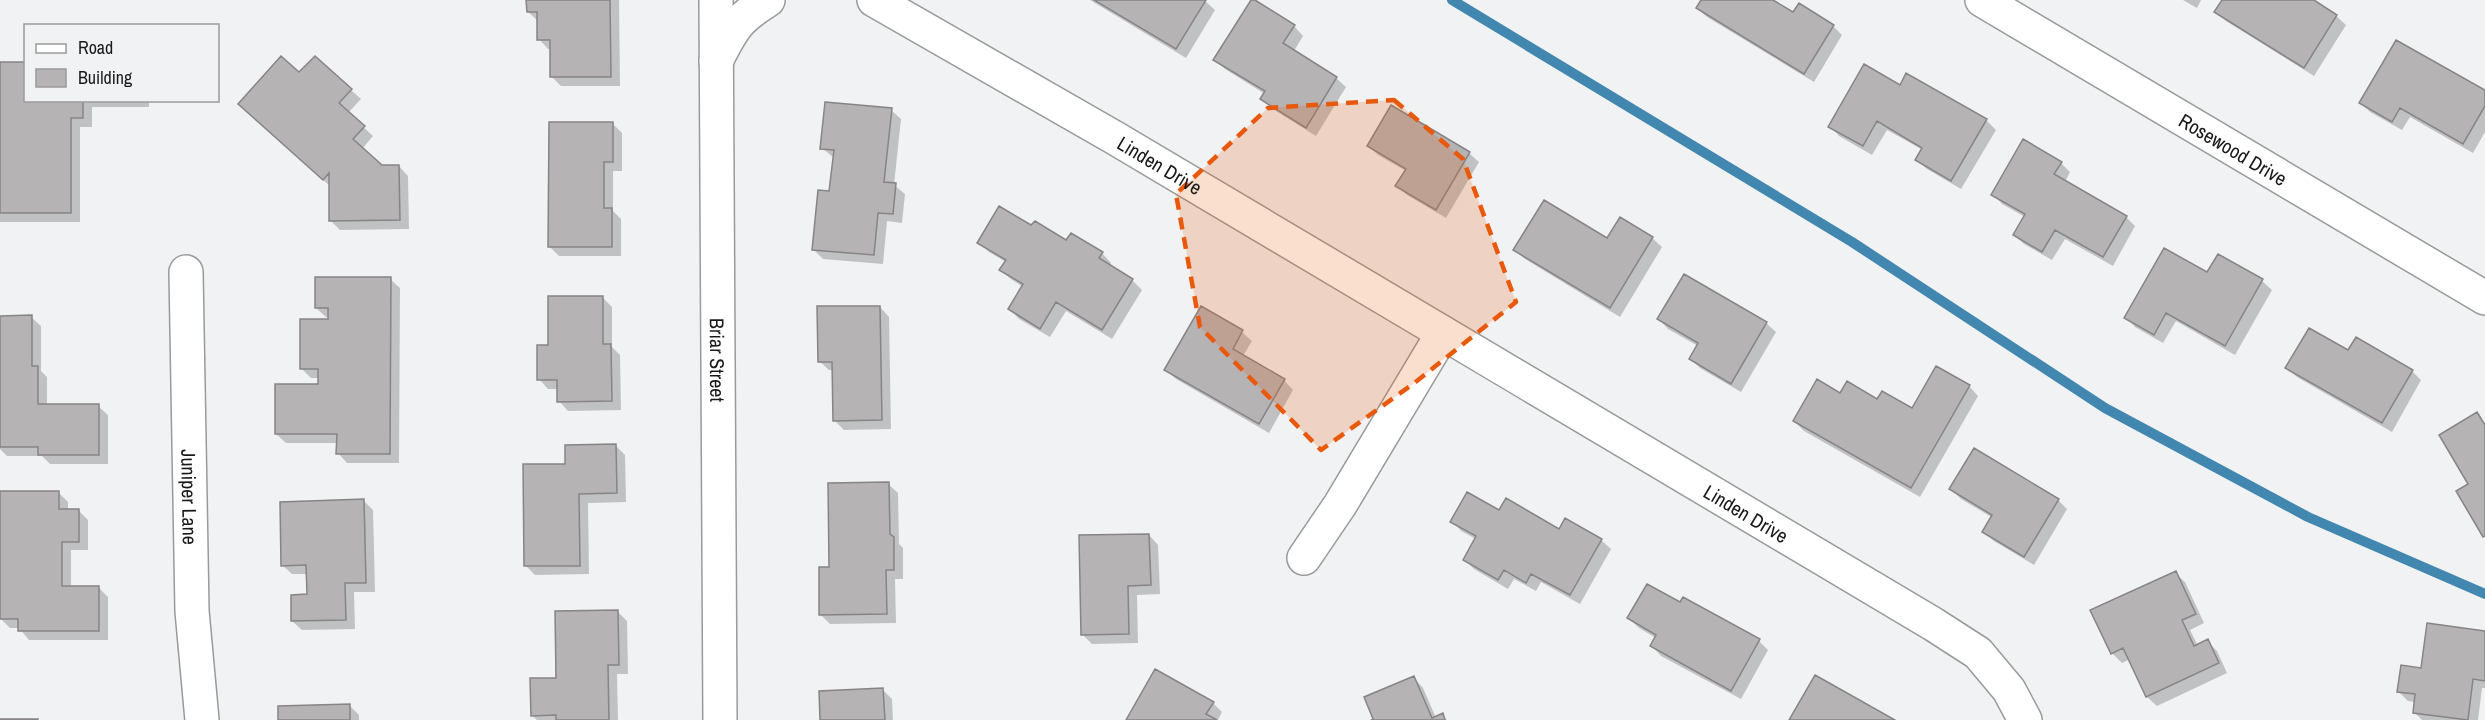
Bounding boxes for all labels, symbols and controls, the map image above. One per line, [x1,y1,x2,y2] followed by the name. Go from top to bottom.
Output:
[24,24,219,102] legend
[78,35,113,60] text: Road
[78,65,133,90] text: Building
[2174,106,2292,191] street label: Rosewood Drive
[1113,129,1207,200] street label: Linden Drive
[704,318,732,402] street label: Briar Street
[176,449,204,545] street label: Juniper Lane
[1699,477,1794,549] street label: Linden Drive

